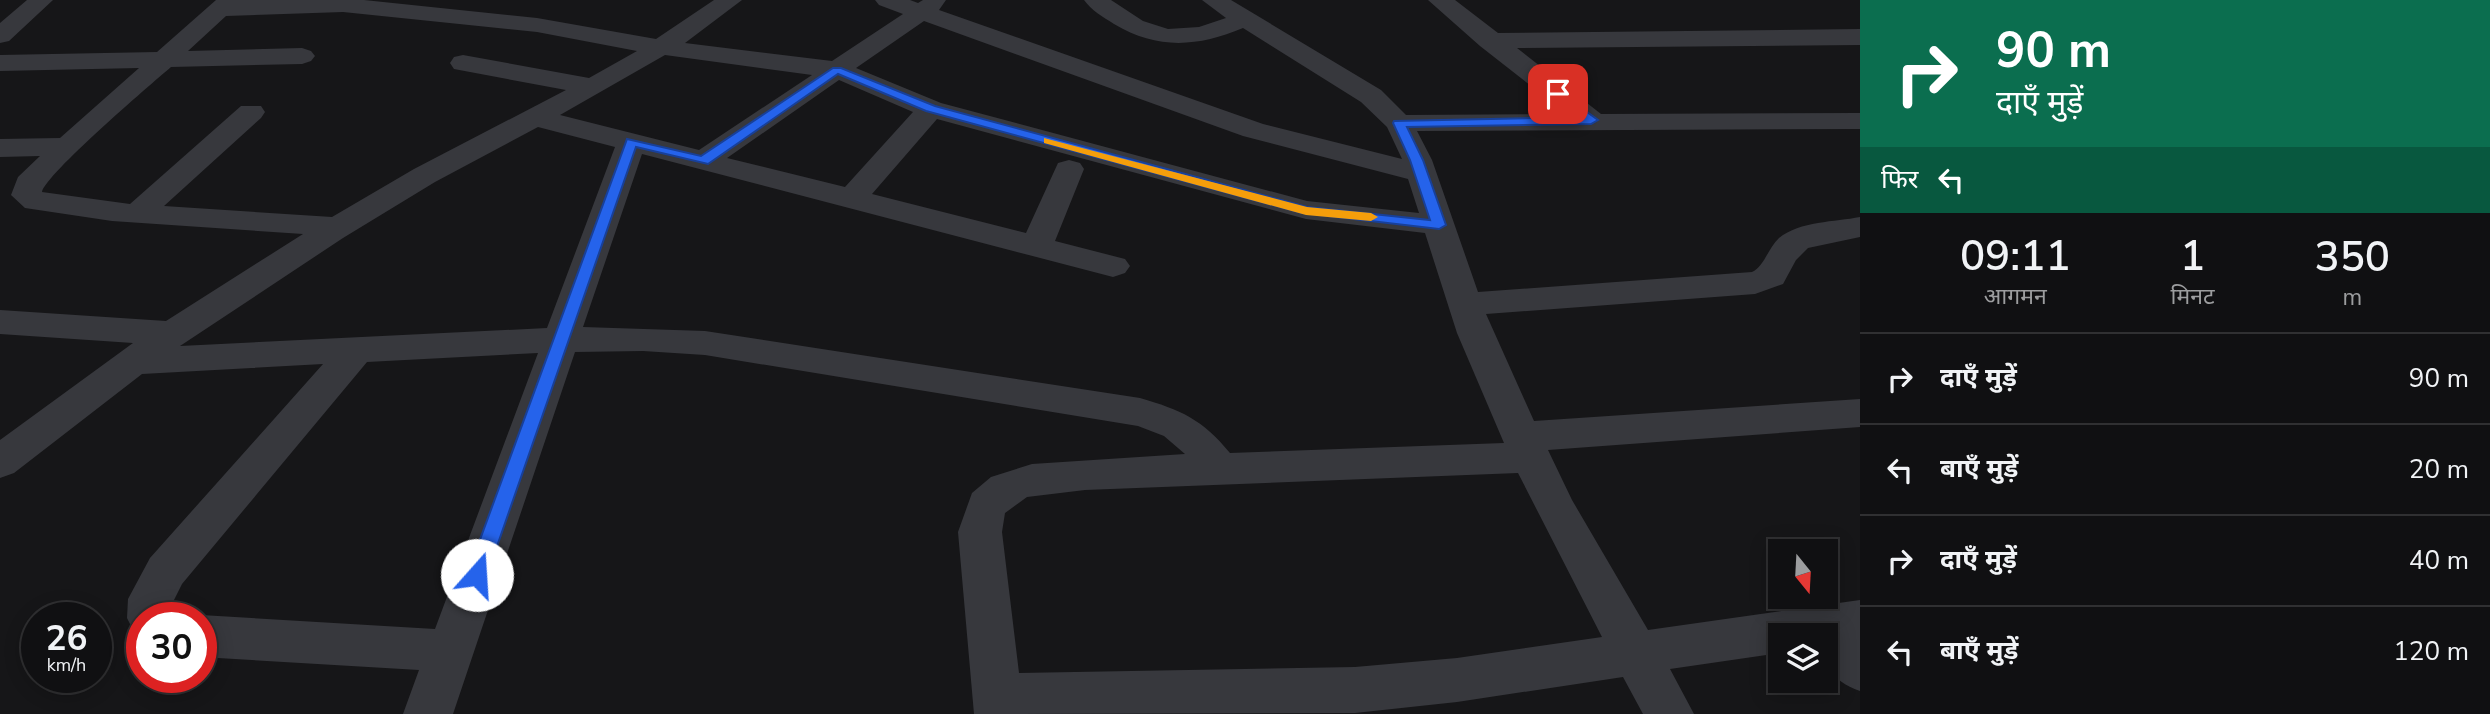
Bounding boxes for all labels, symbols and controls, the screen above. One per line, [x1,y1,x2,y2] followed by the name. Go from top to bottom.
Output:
[1996,17,2111,84] text: 90 m
[1881,28,1972,119] icon: right
[1528,64,1588,124] pin
[1539,75,1577,113] icon: arrive
[1996,81,2083,124] text: दाएँ मुड़ें
[1932,161,1970,199] icon: left
[1881,162,1918,197] text: फिर
[1960,228,2071,285] text: 09:11
[2180,228,2205,285] text: 1
[2314,229,2390,286] text: 350
[1984,281,2047,312] text: आगमन
[2171,281,2215,312] text: मिनट
[2342,282,2362,313] text: m
[1881,360,1919,398] icon: right
[1940,360,2017,395] text: दाएँ मुड़ें
[2409,361,2469,396] text: 90 m
[1881,451,1919,489] icon: left
[1940,451,2018,486] text: बाएँ मुड़ें
[2409,452,2469,487] text: 20 m
[440,538,514,612] position arrow
[1768,539,1838,609] north arrow
[1768,539,1838,693] map controls
[1881,542,1919,580] icon: right
[1940,542,2017,577] text: दाएँ मुड़ें
[2409,543,2469,578] text: 40 m
[126,602,217,693] speed limit sign: 30
[45,615,88,662] text: 26
[1768,623,1838,693] button: layers
[1881,633,1919,671] icon: left
[1940,633,2018,668] text: बाएँ मुड़ें
[2393,634,2469,669] text: 120 m
[47,653,86,677] text: km/h

